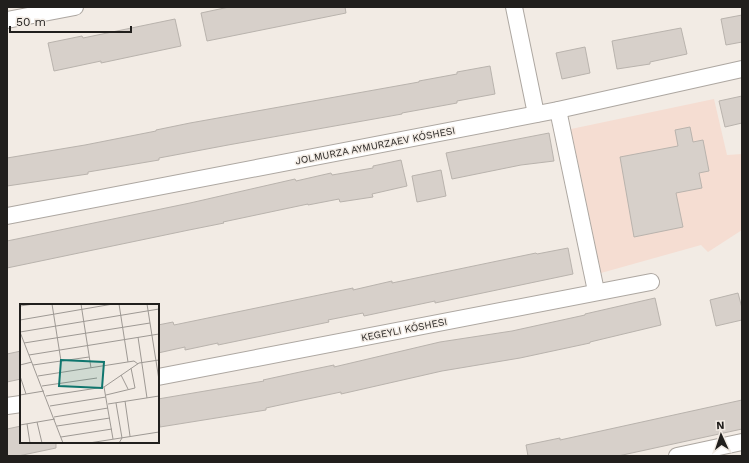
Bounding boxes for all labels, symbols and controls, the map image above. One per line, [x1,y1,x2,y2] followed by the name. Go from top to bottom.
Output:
[10,8,131,34] scale bar
[16,15,46,29] text: 50 m
[294,125,456,166] street label: JOLMURZA AYMURZAEV KÓSHESI
[20,304,159,443] inset map
[360,316,448,343] street label: KEGEYLI KÓSHESI
[701,415,741,455] north arrow
[716,419,725,432] text: N

